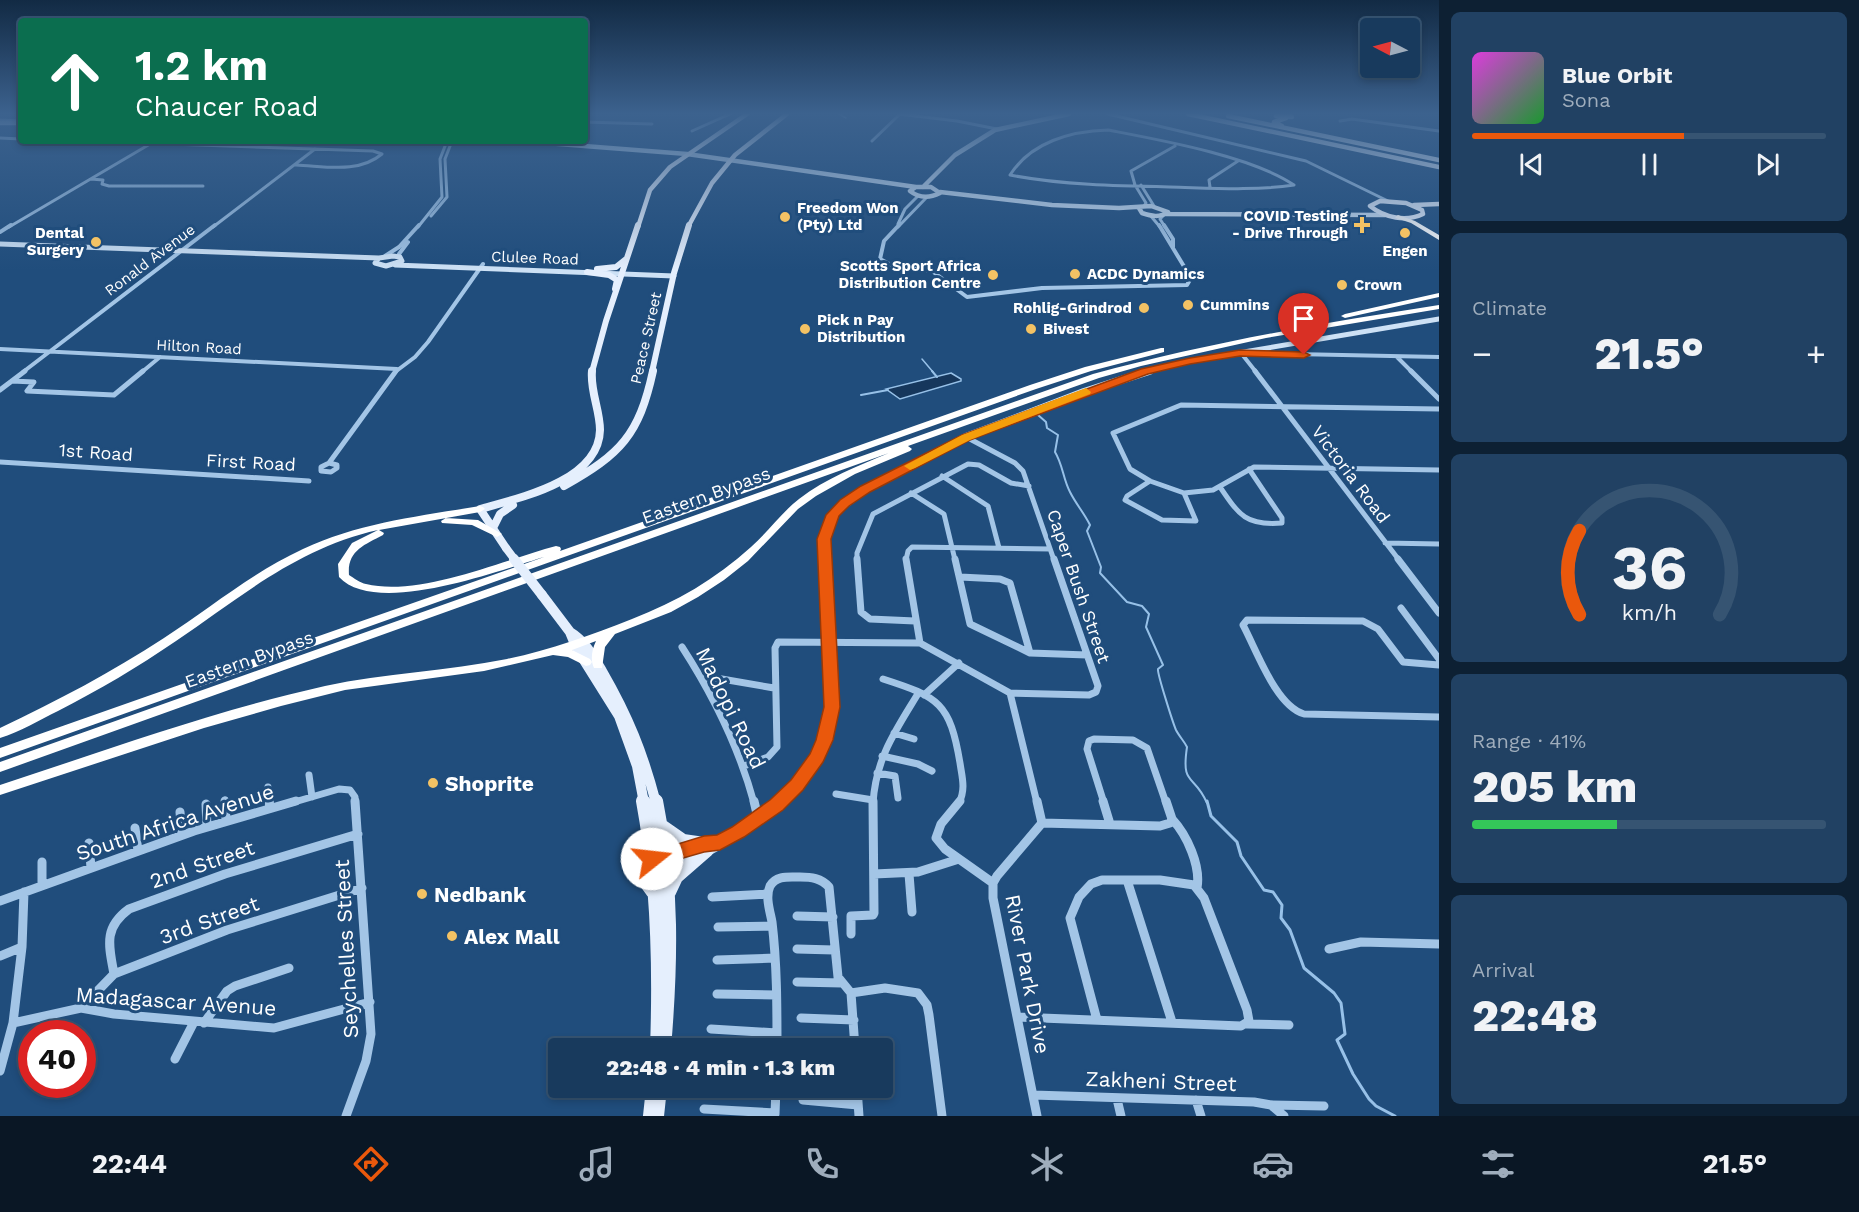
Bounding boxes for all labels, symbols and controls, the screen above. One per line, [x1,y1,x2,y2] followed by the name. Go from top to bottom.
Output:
[1360,18,1420,78] north arrow
[1360,18,1420,78] map controls
[135,41,268,90] text: 1.2 km
[36,42,114,120] icon: ahead
[1562,63,1672,88] text: Blue Orbit
[1562,88,1611,112] text: Sona
[135,91,318,123] text: Chaucer Road
[1515,148,1548,181] icon: previous
[1633,148,1666,181] icon: pause
[1751,148,1784,181] icon: next
[797,199,899,234] place label: Freedom Won (Pty) Ltd
[1232,207,1349,242] place label: COVID Testing - Drive Through
[778,210,792,224] marker: Freedom Won (Pty) Ltd
[1353,216,1371,234] marker: COVID Testing - Drive Through
[101,220,199,300] street label: Ronald Avenue
[27,224,85,259] place label: Dental Surgery
[1398,226,1412,240] marker: Engen
[89,235,103,249] marker: Dental Surgery
[1382,242,1428,260] place label: Engen
[491,247,579,269] street label: Clulee Road
[839,257,981,292] place label: Scotts Sport Africa Distribution Centre
[1087,265,1204,283] place label: ACDC Dynamics
[1068,267,1082,281] marker: ACDC Dynamics
[986,268,1000,282] marker: Scotts Sport Africa Distribution Centre
[1354,276,1402,294] place label: Crown
[1335,278,1349,292] marker: Crown
[627,290,665,386] street label: Peace Street
[1278,293,1329,355] pin
[1200,296,1269,314] place label: Cummins
[1472,296,1547,320] text: Climate
[1181,298,1195,312] marker: Cummins
[1013,299,1132,317] place label: Rohlig-Grindrod
[1137,301,1151,315] marker: Rohlig-Grindrod
[1287,302,1320,335] icon: arrive
[817,311,905,346] place label: Pick n Pay Distribution
[1043,320,1090,338] place label: Bivest
[798,322,812,336] marker: Pick n Pay Distribution
[1024,322,1038,336] marker: Bivest
[1594,327,1704,380] text: 21.5°
[1472,334,1492,373] text: −
[1806,334,1826,373] text: +
[156,336,242,358] street label: Hilton Road
[1307,421,1395,527] street label: Victoria Road
[58,439,134,465] street label: 1st Road
[206,449,296,475] street label: First Road
[639,462,773,528] street label: Eastern Bypass
[1043,506,1115,666] street label: Caper Bush Street
[1611,531,1687,604] text: 36
[1621,600,1677,625] text: km/h
[182,626,316,692] street label: Eastern Bypass
[691,643,771,773] street label: Madopi Road
[1472,729,1586,753] text: Range · 41%
[1472,760,1637,813] text: 205 km
[445,771,534,796] place label: Shoprite
[426,776,440,790] marker: Shoprite
[73,778,277,866] street label: South Africa Avenue
[620,827,684,891] position arrow
[147,834,258,894] street label: 2nd Street
[329,859,363,1039] street label: Seychelles Street
[434,882,527,907] place label: Nedbank
[415,887,429,901] marker: Nedbank
[156,890,262,950] street label: 3rd Street
[1000,892,1056,1056] street label: River Park Drive
[464,924,560,949] place label: Alex Mall
[445,929,459,943] marker: Alex Mall
[1472,958,1534,982] text: Arrival
[75,982,277,1020] street label: Madagascar Avenue
[1472,989,1598,1042] text: 22:48
[18,1020,96,1098] speed limit sign: 40
[606,1055,835,1080] text: 22:48 · 4 min · 1.3 km
[1085,1066,1237,1096] street label: Zakheni Street
[350,1143,392,1185] icon: directions
[576,1143,618,1185] icon: music
[801,1143,843,1185] icon: phone
[1026,1143,1068,1185] icon: climate
[1252,1143,1294,1185] icon: car
[1477,1143,1519,1185] icon: filters
[92,1148,167,1180] text: 22:44
[1703,1148,1767,1180] text: 21.5°

